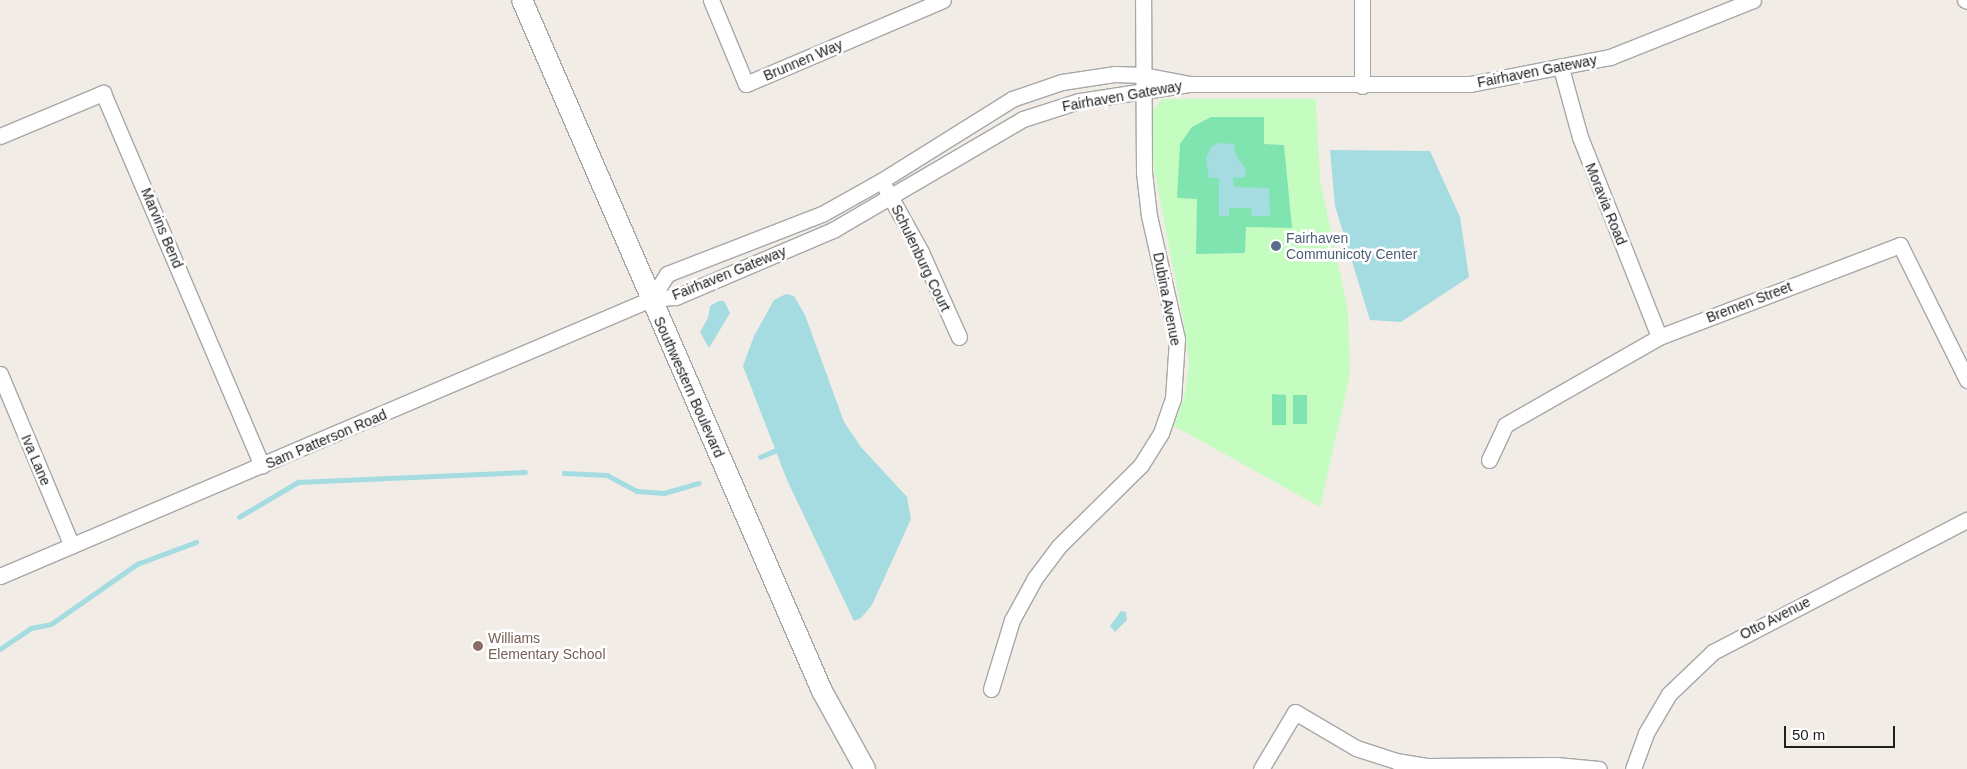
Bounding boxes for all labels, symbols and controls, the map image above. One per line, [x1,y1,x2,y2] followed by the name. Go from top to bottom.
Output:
[761,36,845,84] street label: Brunnen Way
[1476,51,1598,91] street label: Fairhaven Gateway
[1061,77,1183,115] street label: Fairhaven Gateway
[1582,160,1630,248] street label: Moravia Road
[138,185,186,271] street label: Marvins Bend
[888,202,954,314] street label: Schulenburg Court
[1286,230,1417,262] place label: Fairhaven Communicoty Center
[1270,240,1282,252] marker: Fairhaven Communicoty Center
[670,242,788,304] street label: Fairhaven Gateway
[1150,251,1184,347] street label: Dubina Avenue
[1704,278,1794,326] street label: Bremen Street
[650,314,728,460] street label: Southwestern Boulevard
[263,406,389,472] street label: Sam Patterson Road
[18,432,54,488] street label: Iva Lane
[1737,593,1813,643] street label: Otto Avenue
[488,630,606,662] place label: Williams Elementary School
[472,640,484,652] marker: Williams Elementary School
[1787,716,1898,748] scale bar
[1792,726,1825,743] text: 50 m

